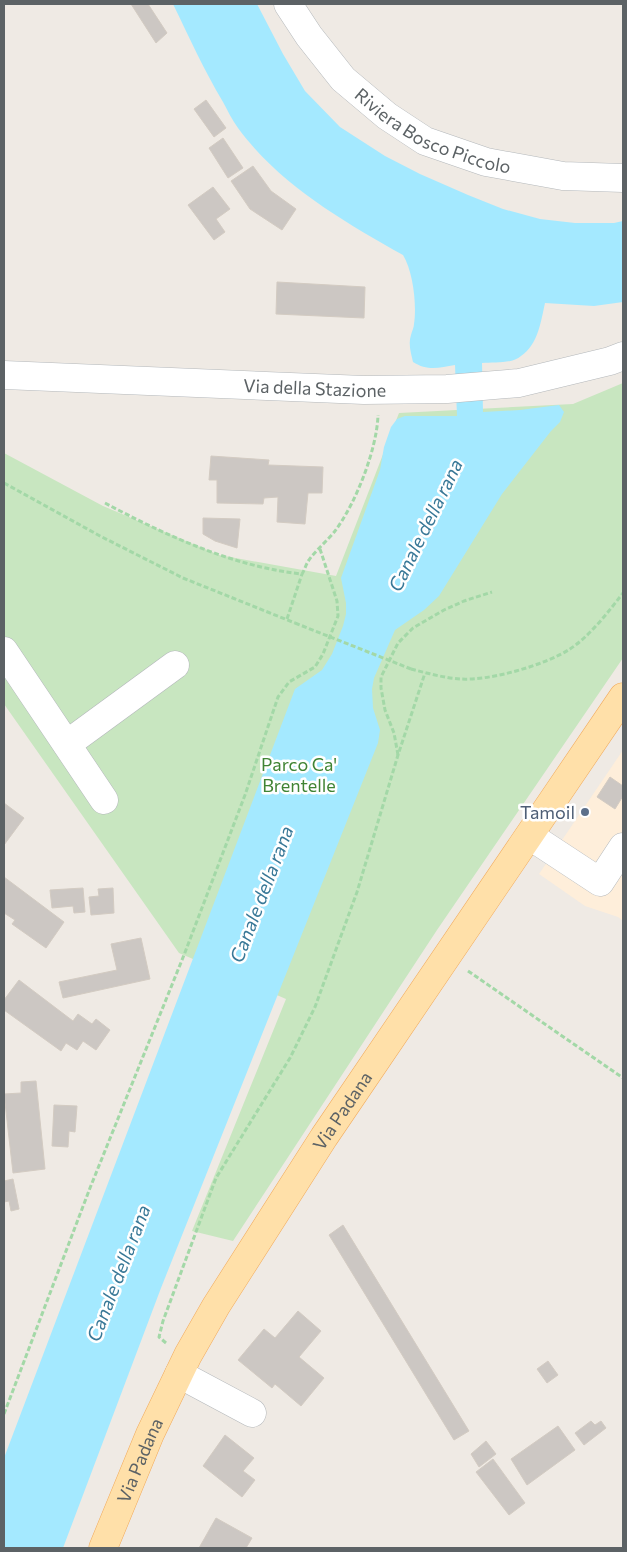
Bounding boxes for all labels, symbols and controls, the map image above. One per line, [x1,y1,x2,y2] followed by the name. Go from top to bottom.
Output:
[351,83,513,177] street label: Riviera Bosco Piccolo
[243,374,386,401] street label: Via della Stazione
[383,455,467,595] water label: Canale della rana
[261,753,337,796] park label: Parco Ca' Brentelle
[520,801,575,823] place label: Tamoil
[579,806,591,818] marker: Tamoil
[224,822,298,966] water label: Canale della rana
[308,1067,376,1154] street label: Via Padana
[81,1201,155,1345] water label: Canale della rana
[112,1414,167,1506] street label: Via Padana

